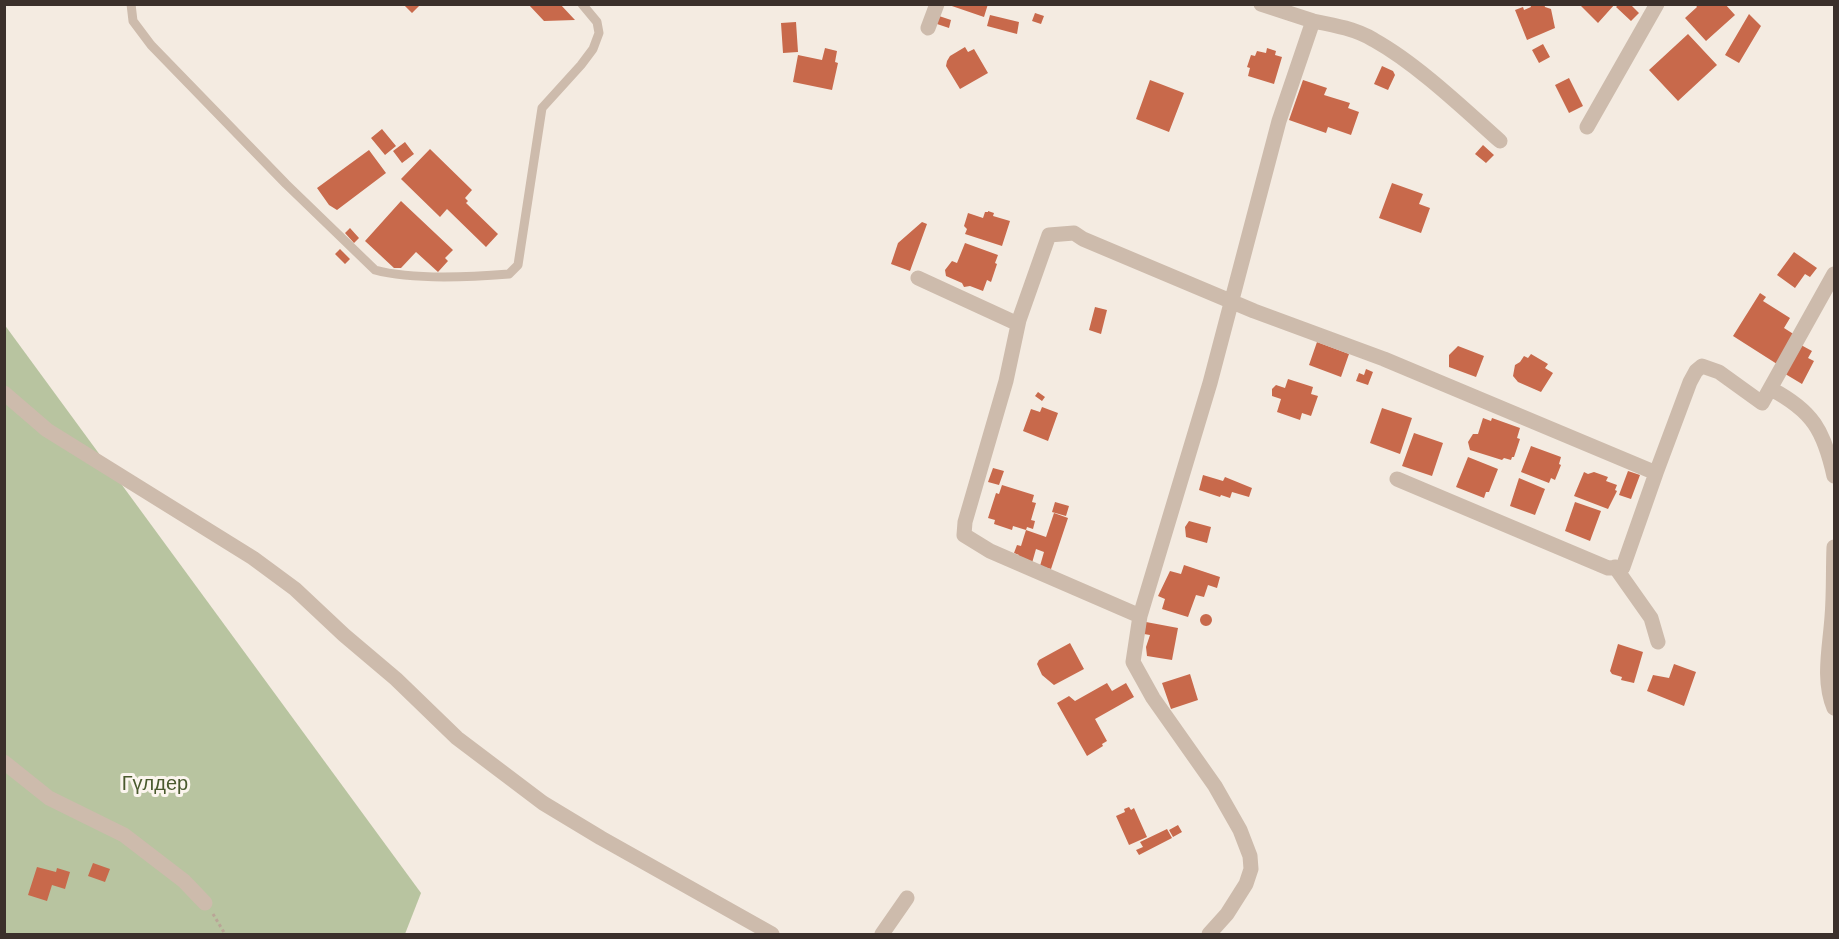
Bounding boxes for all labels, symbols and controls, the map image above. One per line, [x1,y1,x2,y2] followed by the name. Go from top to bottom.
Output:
[122,772,188,796] park label: Гүлдер

